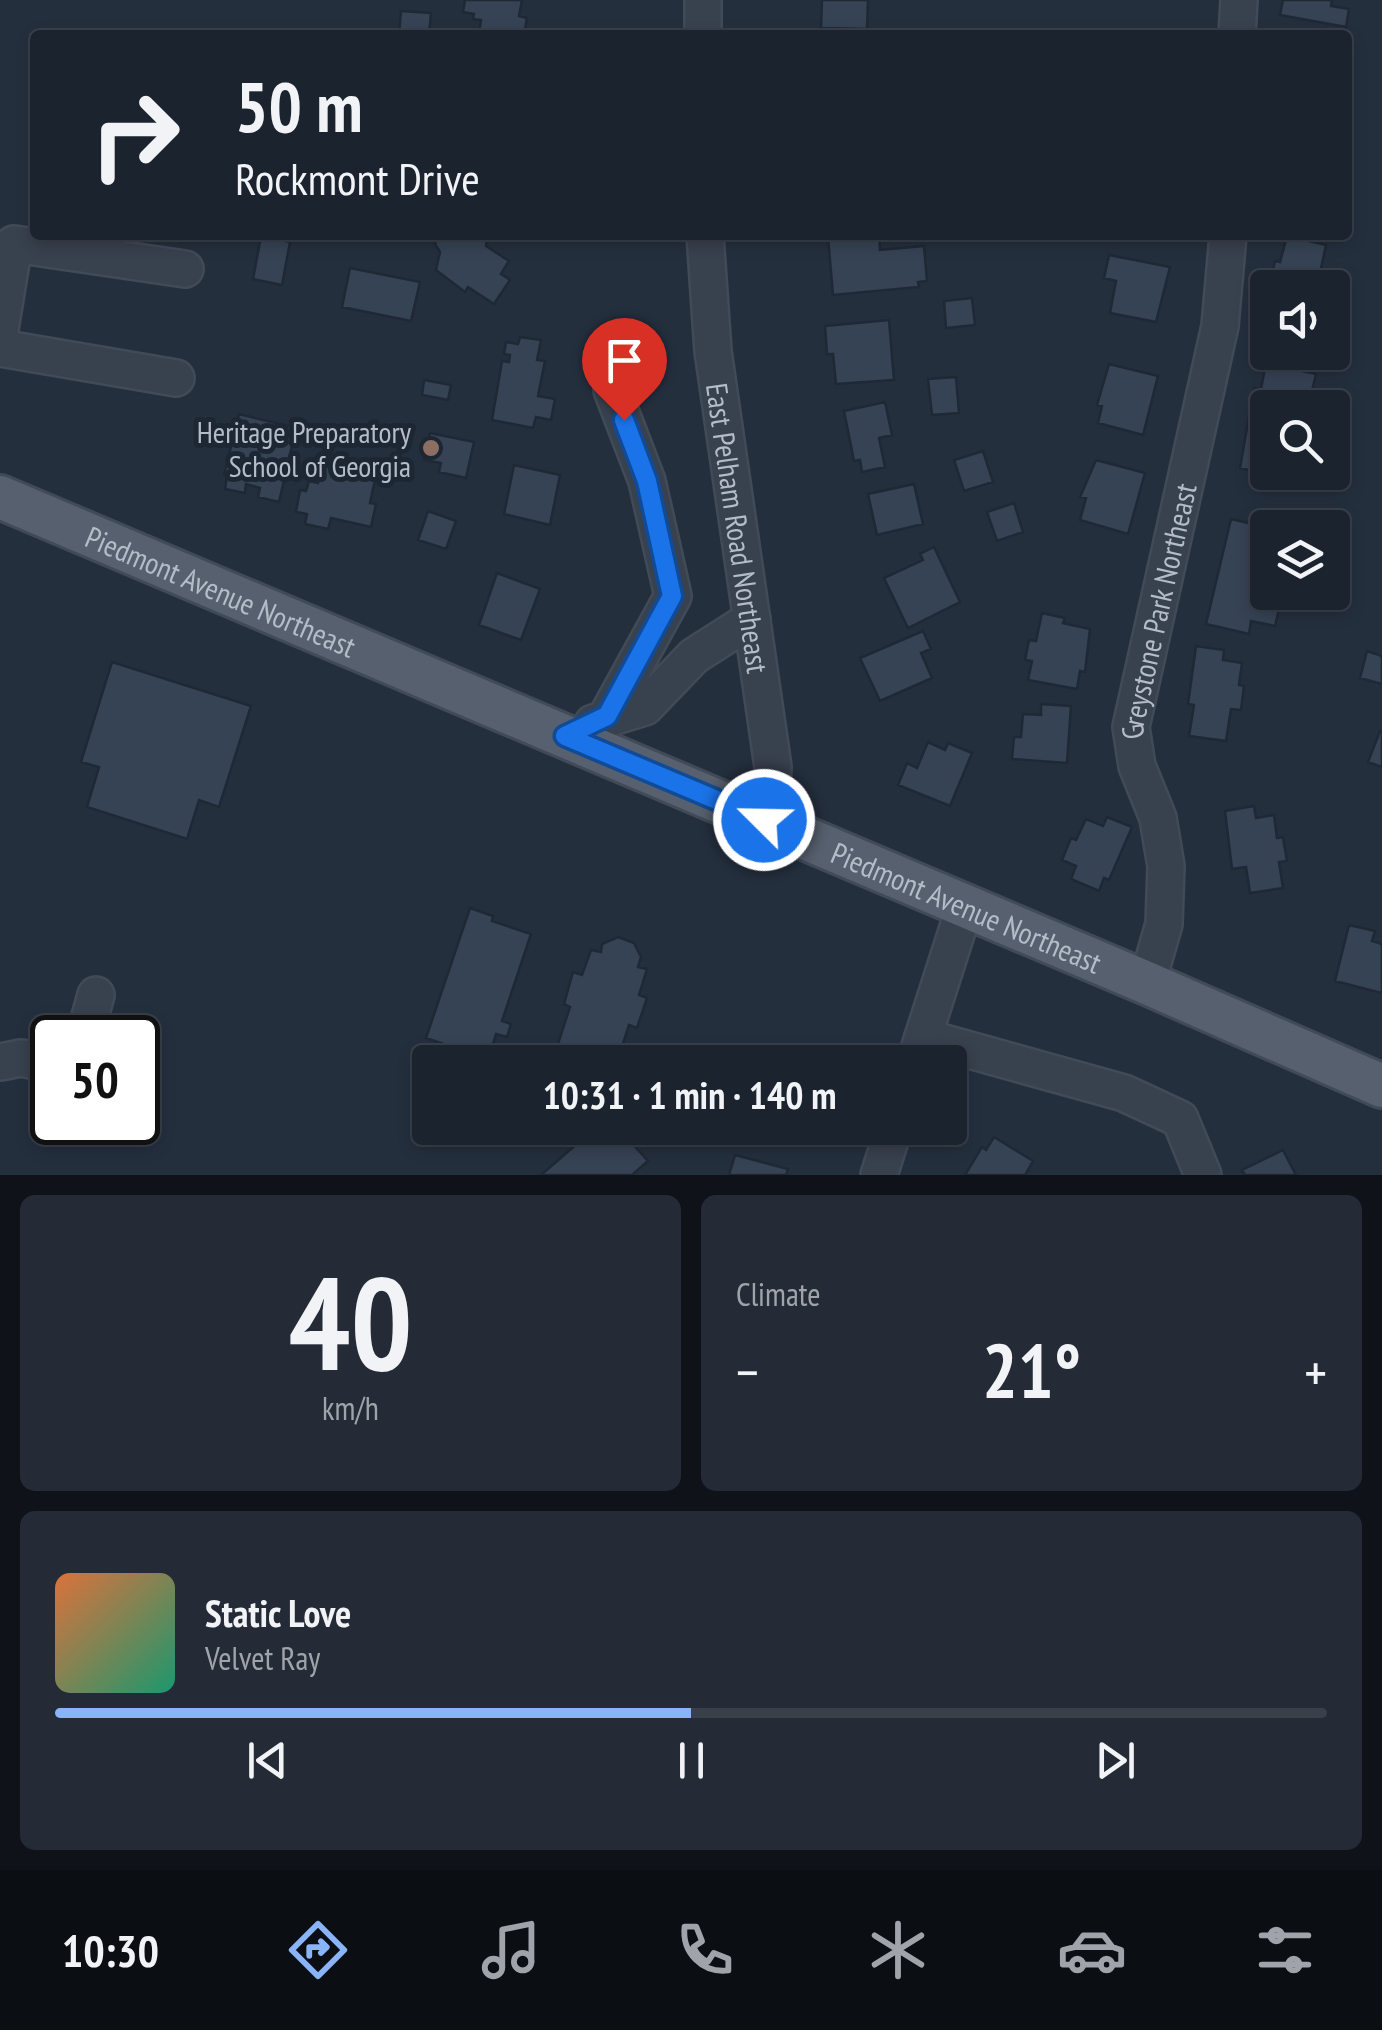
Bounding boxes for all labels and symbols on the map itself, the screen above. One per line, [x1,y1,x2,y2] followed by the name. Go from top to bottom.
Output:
[582,318,667,421] pin
[698,380,779,676] street label: East Pelham Road Northeast
[197,412,412,485] place label: Heritage Preparatory School of Georgia
[420,437,442,459] marker: Heritage Preparatory School of Georgia
[1111,479,1204,742] street label: Greystone Park Northeast
[80,516,363,665] street label: Piedmont Avenue Northeast
[712,768,816,872] position arrow
[826,832,1108,981] street label: Piedmont Avenue Northeast
[30,1015,160,1145] speed limit sign: 50

